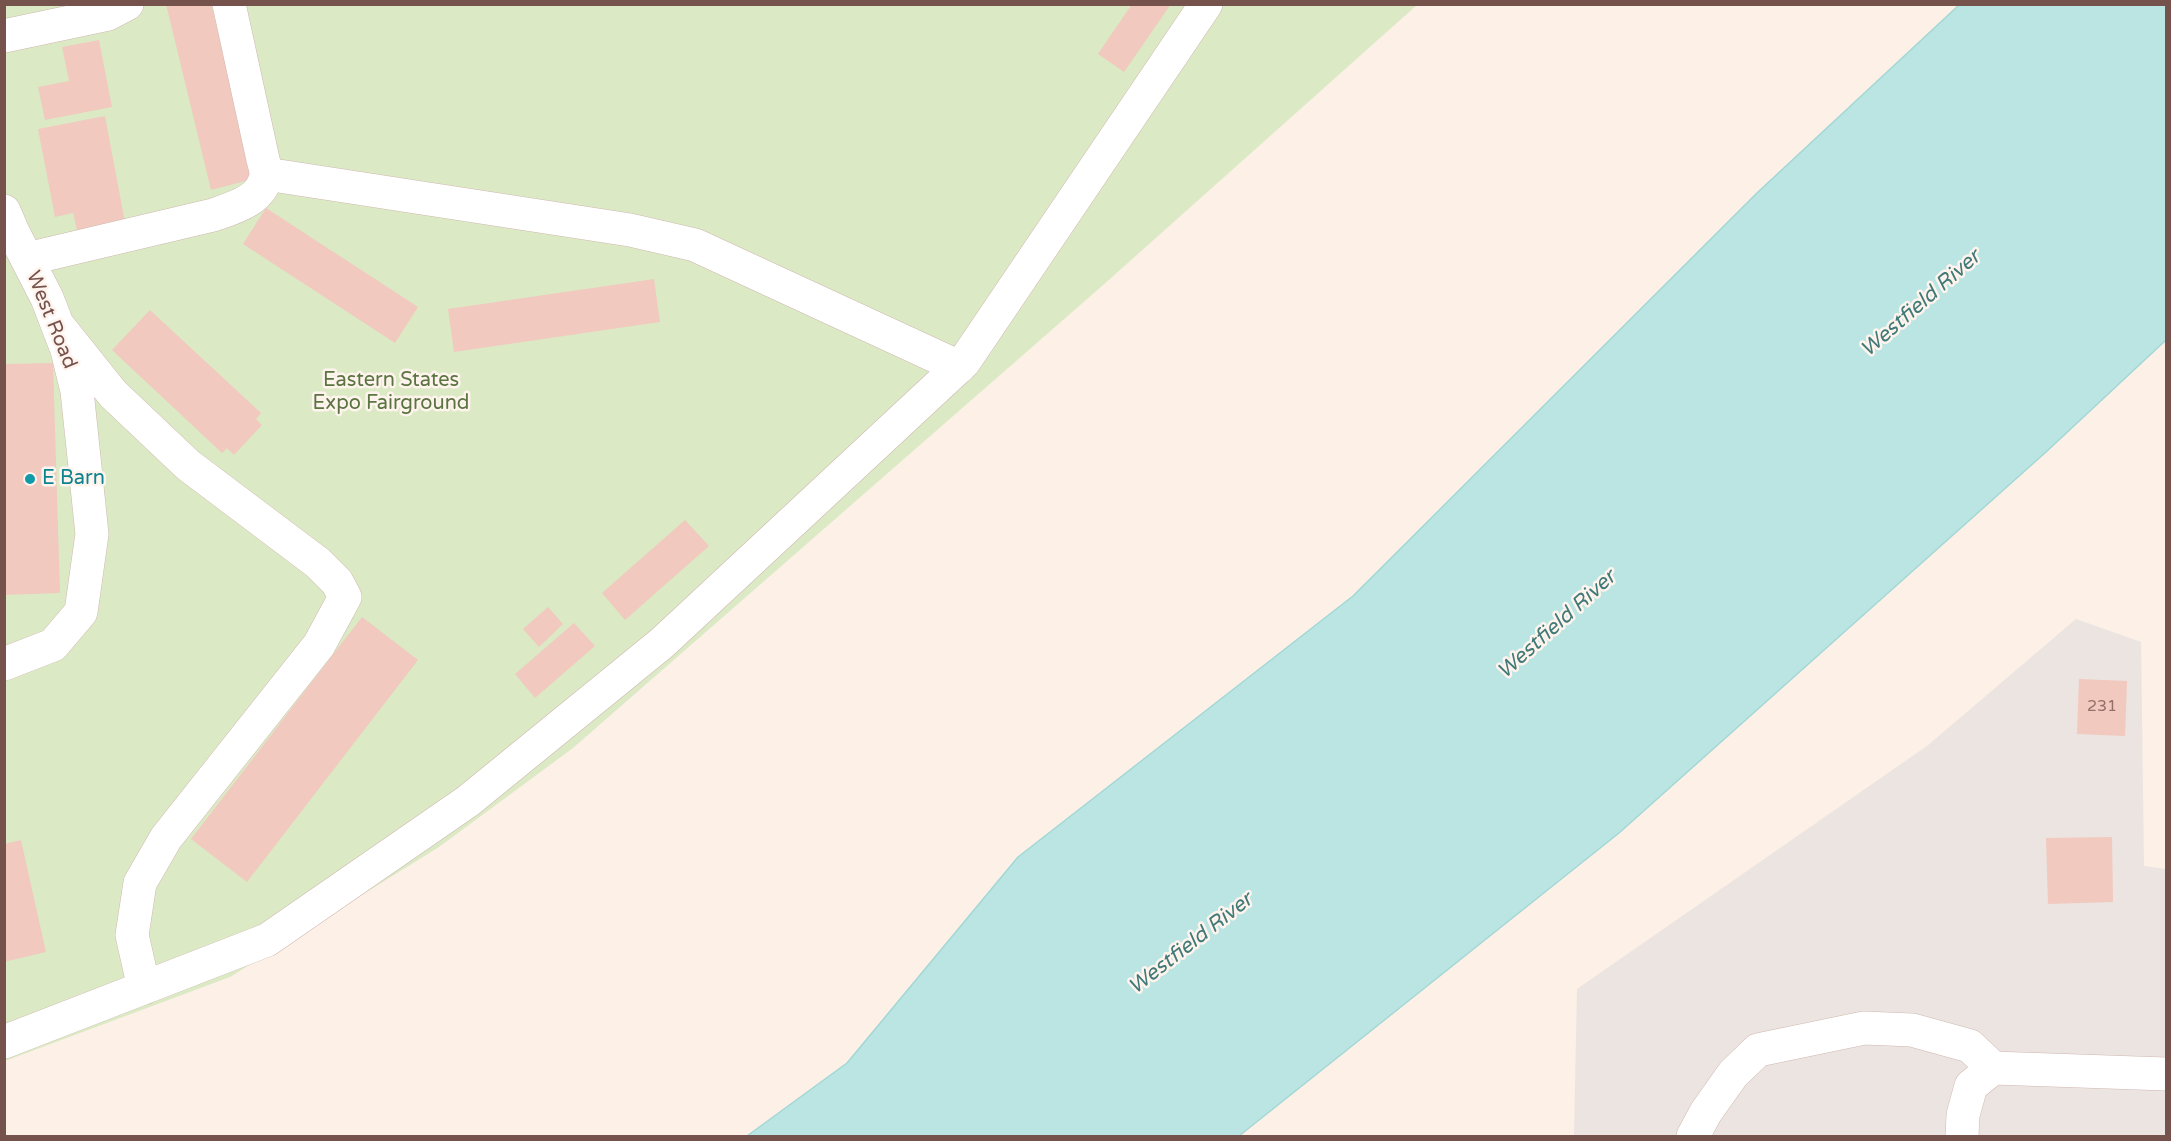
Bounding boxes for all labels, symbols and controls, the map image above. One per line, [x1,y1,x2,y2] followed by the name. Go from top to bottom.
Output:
[1856,245,1986,363] water label: Westfield River
[21,268,81,372] street label: West Road
[313,369,469,416] park label: Eastern States Expo Fairground
[42,467,105,491] place label: E Barn
[23,472,37,486] marker: E Barn
[1493,565,1621,685] water label: Westfield River
[2087,697,2117,717] house number: 231
[1124,888,1258,1000] water label: Westfield River

